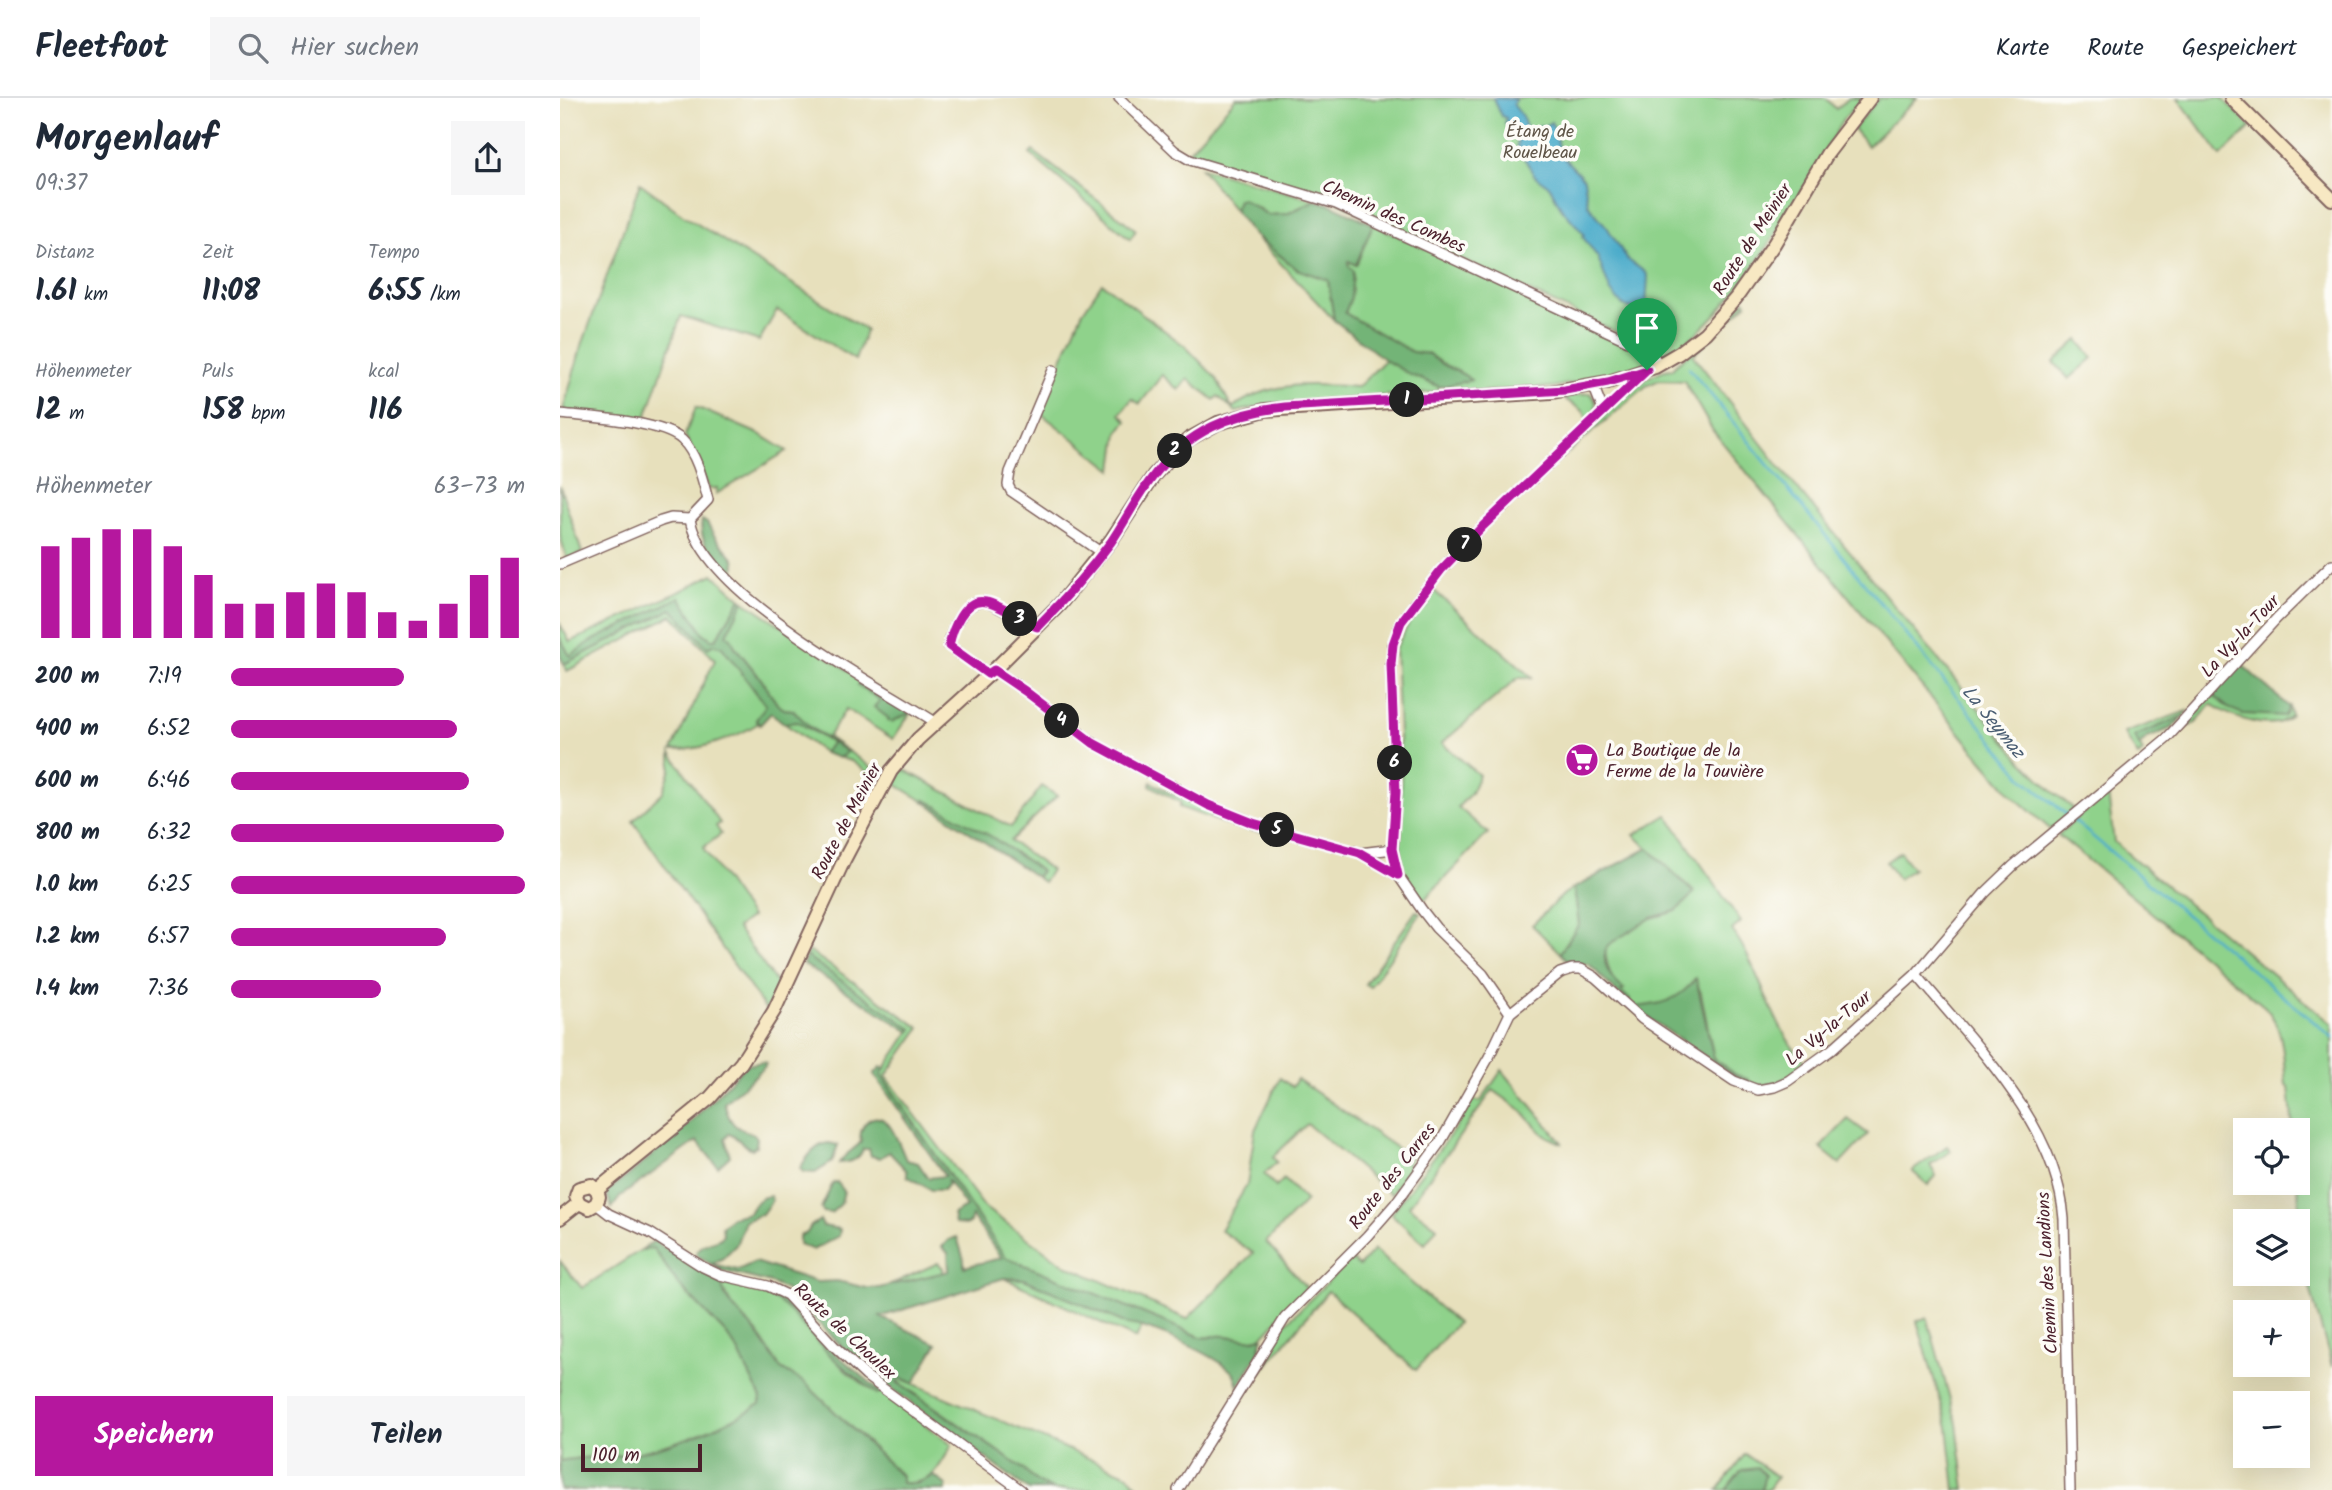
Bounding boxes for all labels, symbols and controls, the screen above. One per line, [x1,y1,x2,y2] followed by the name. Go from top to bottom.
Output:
[210,17,700,80] search box
[35,22,168,75] text: Fleetfoot
[290,27,419,69] text: Hier suchen
[234,29,272,67] icon: search
[1996,29,2049,68] text: Karte
[2087,29,2144,68] text: Route
[2182,29,2297,68] text: Gespeichert
[35,110,217,170] text: Morgenlauf
[1503,118,1578,168] park label: Étang de Rouelbeau
[451,121,525,195] button: share
[35,166,87,202] text: 09:37
[1317,173,1470,262] street label: Chemin des Combes
[1706,177,1801,302] street label: Route de Meinier
[35,238,95,268] text: Distanz
[202,238,234,268] text: Zeit
[368,238,420,268] text: Tempo
[35,268,77,316] text: 1.61
[202,268,260,316] text: 11:08
[368,268,422,316] text: 6:55
[77,280,108,310] text: km
[422,280,461,310] text: /km
[1617,298,1677,370] pin
[1628,309,1666,347] icon: arrive
[35,357,131,387] text: Höhenmeter
[202,357,234,387] text: Puls
[368,357,399,387] text: kcal
[1390,382,1424,418] pin: 1
[1404,384,1409,414] text: 1
[35,387,62,435] text: 12
[202,387,244,435] text: 158
[368,387,403,435] text: 116
[62,399,84,429] text: m
[244,399,285,429] text: bpm
[1158,434,1192,468] pin: 2
[1169,435,1180,465] text: 2
[35,469,151,505] text: Höhenmeter
[434,469,525,505] text: 63–73 m
[1448,528,1482,562] pin: 7
[1460,529,1469,559] text: 7
[2195,588,2288,685] street label: La Vy-la-Tour
[1002,602,1037,636] pin: 3
[1014,603,1025,633] text: 3
[35,659,100,695] text: 200 m
[147,659,182,695] text: 7:19
[1953,679,2032,767] water label: La Seymaz
[1044,704,1080,738] pin: 4
[1056,705,1067,735] text: 4
[35,711,99,747] text: 400 m
[147,711,191,747] text: 6:52
[1606,737,1764,787] place label: La Boutique de la Ferme de la Touvière
[1563,741,1601,779] supermarket icon: La Boutique de la Ferme de la Touvière
[1378,746,1412,780] pin: 6
[1389,747,1400,777] text: 6
[804,757,891,885] street label: Route de Meinier
[35,763,99,799] text: 600 m
[147,763,191,799] text: 6:46
[1260,812,1294,848] pin: 5
[1272,814,1281,844] text: 5
[35,815,100,851] text: 800 m
[147,815,192,851] text: 6:32
[35,867,98,903] text: 1.0 km
[147,867,191,903] text: 6:25
[35,919,100,955] text: 1.2 km
[147,919,188,955] text: 6:57
[35,971,99,1007] text: 1.4 km
[147,971,189,1007] text: 7:36
[1779,984,1879,1074] street label: La Vy-la-Tour
[1342,1117,1444,1236] street label: Route des Carres
[2233,1118,2310,1468] map controls
[2233,1118,2310,1195] button: locate
[2030,1191,2067,1355] street label: Chemin des Landions
[2233,1209,2310,1286] button: layers
[786,1277,902,1388] street label: Route de Choulex
[2233,1300,2310,1377] button: +
[2233,1391,2310,1468] button: −
[35,1396,273,1476] button: Speichern
[287,1396,525,1476] button: Teilen
[581,1441,702,1473] scale bar
[592,1441,640,1471] text: 100 m

